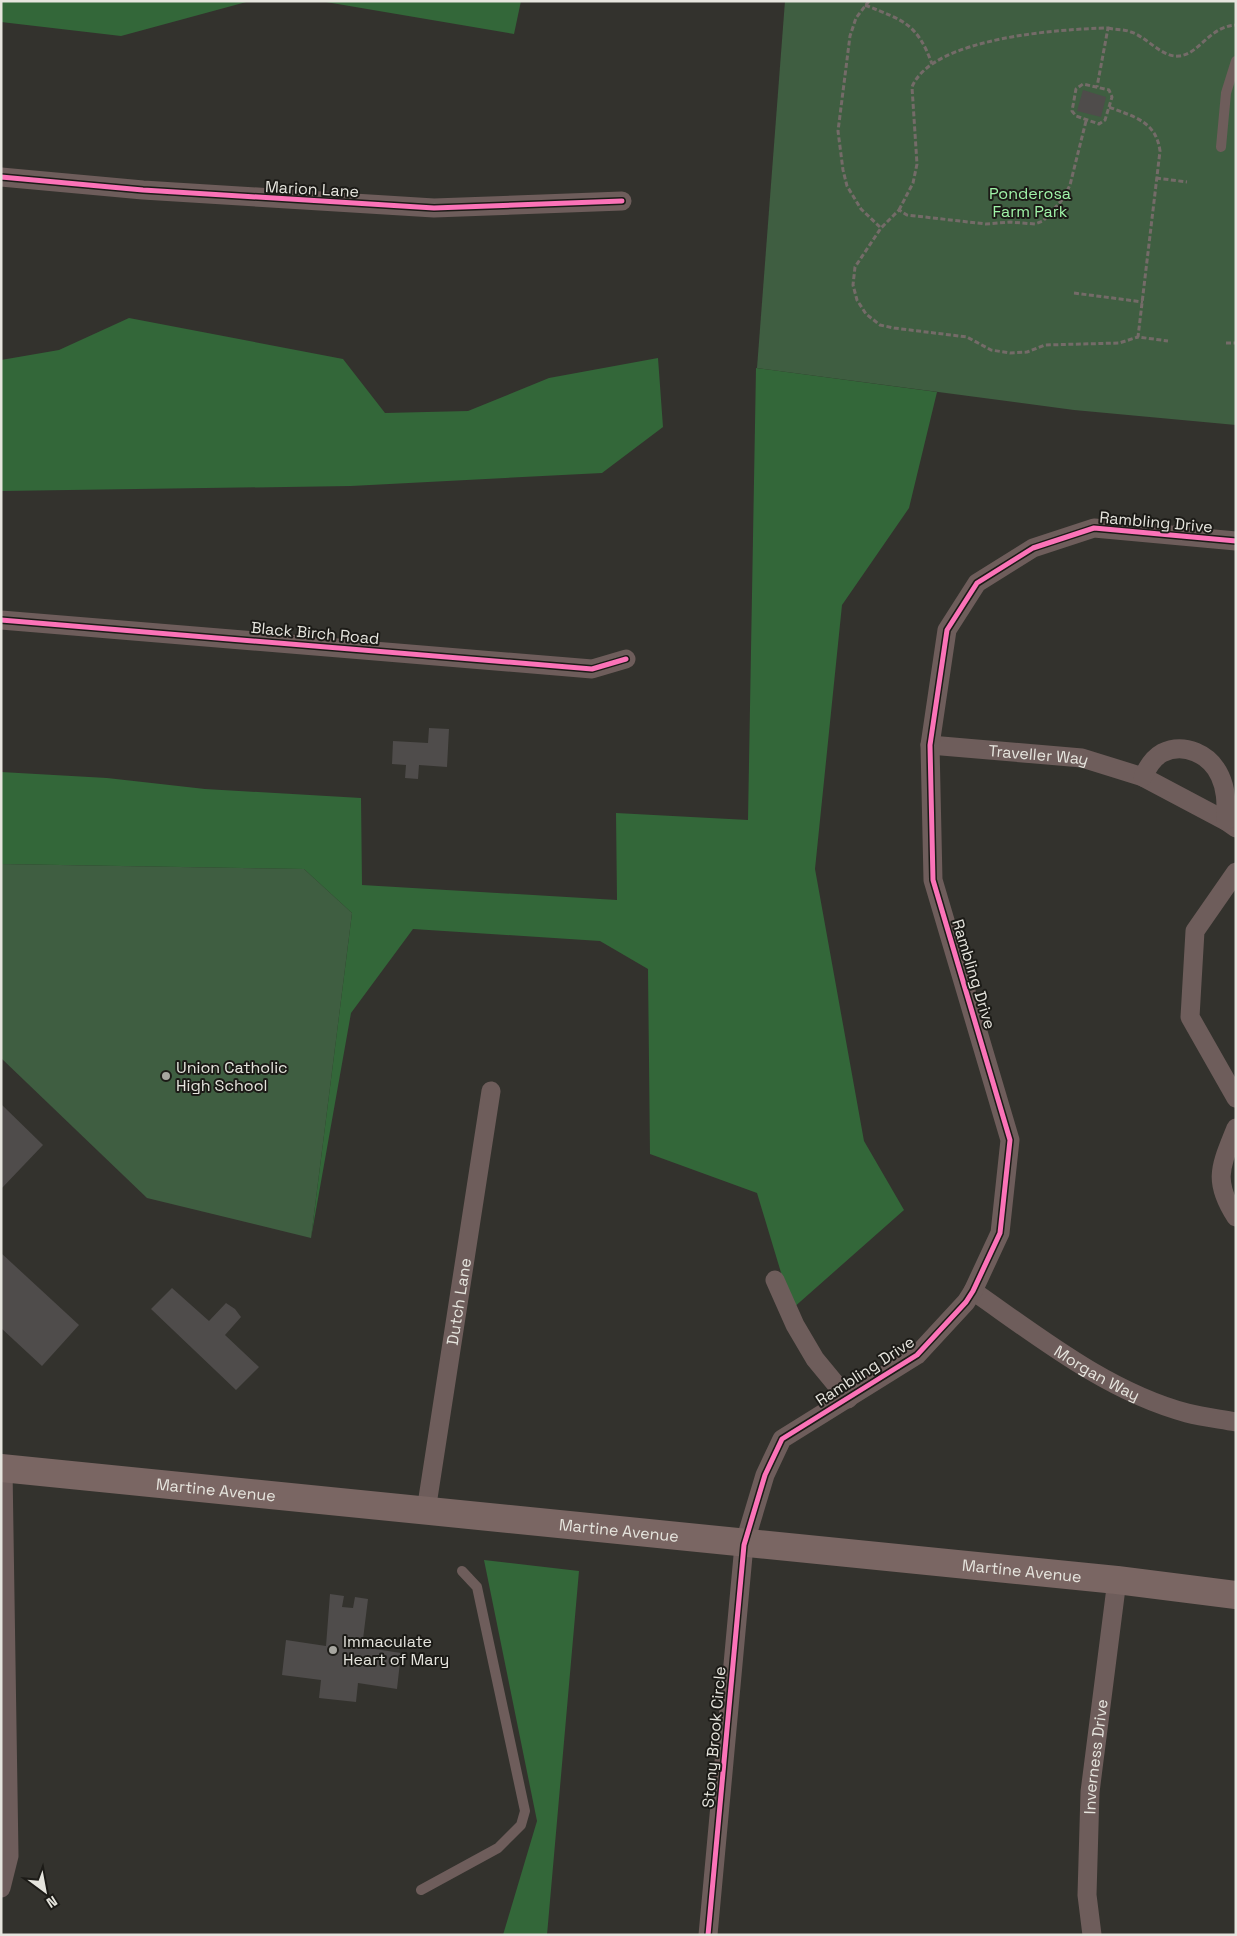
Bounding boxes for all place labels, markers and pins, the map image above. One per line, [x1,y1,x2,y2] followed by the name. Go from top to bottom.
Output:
[176,1057,288,1096] place label: Union Catholic High School
[160,1070,172,1082] marker: Union Catholic High School
[343,1631,449,1670] place label: Immaculate Heart of Mary
[327,1644,339,1656] marker: Immaculate Heart of Mary

